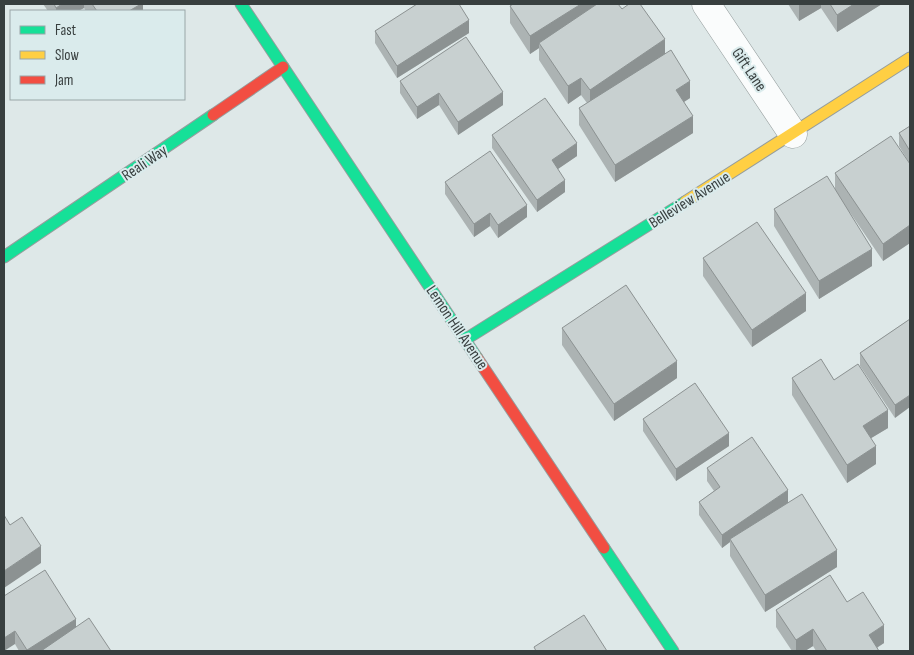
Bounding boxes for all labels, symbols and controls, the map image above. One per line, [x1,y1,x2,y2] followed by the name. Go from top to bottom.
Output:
[10,10,185,100] legend
[55,21,77,40] text: Fast
[727,44,770,95] street label: Gift Lane
[55,46,79,65] text: Slow
[54,71,73,90] text: Jam
[118,141,171,185] street label: Reali Way
[646,168,734,233] street label: Belleview Avenue
[422,282,492,373] street label: Lemon Hill Avenue

